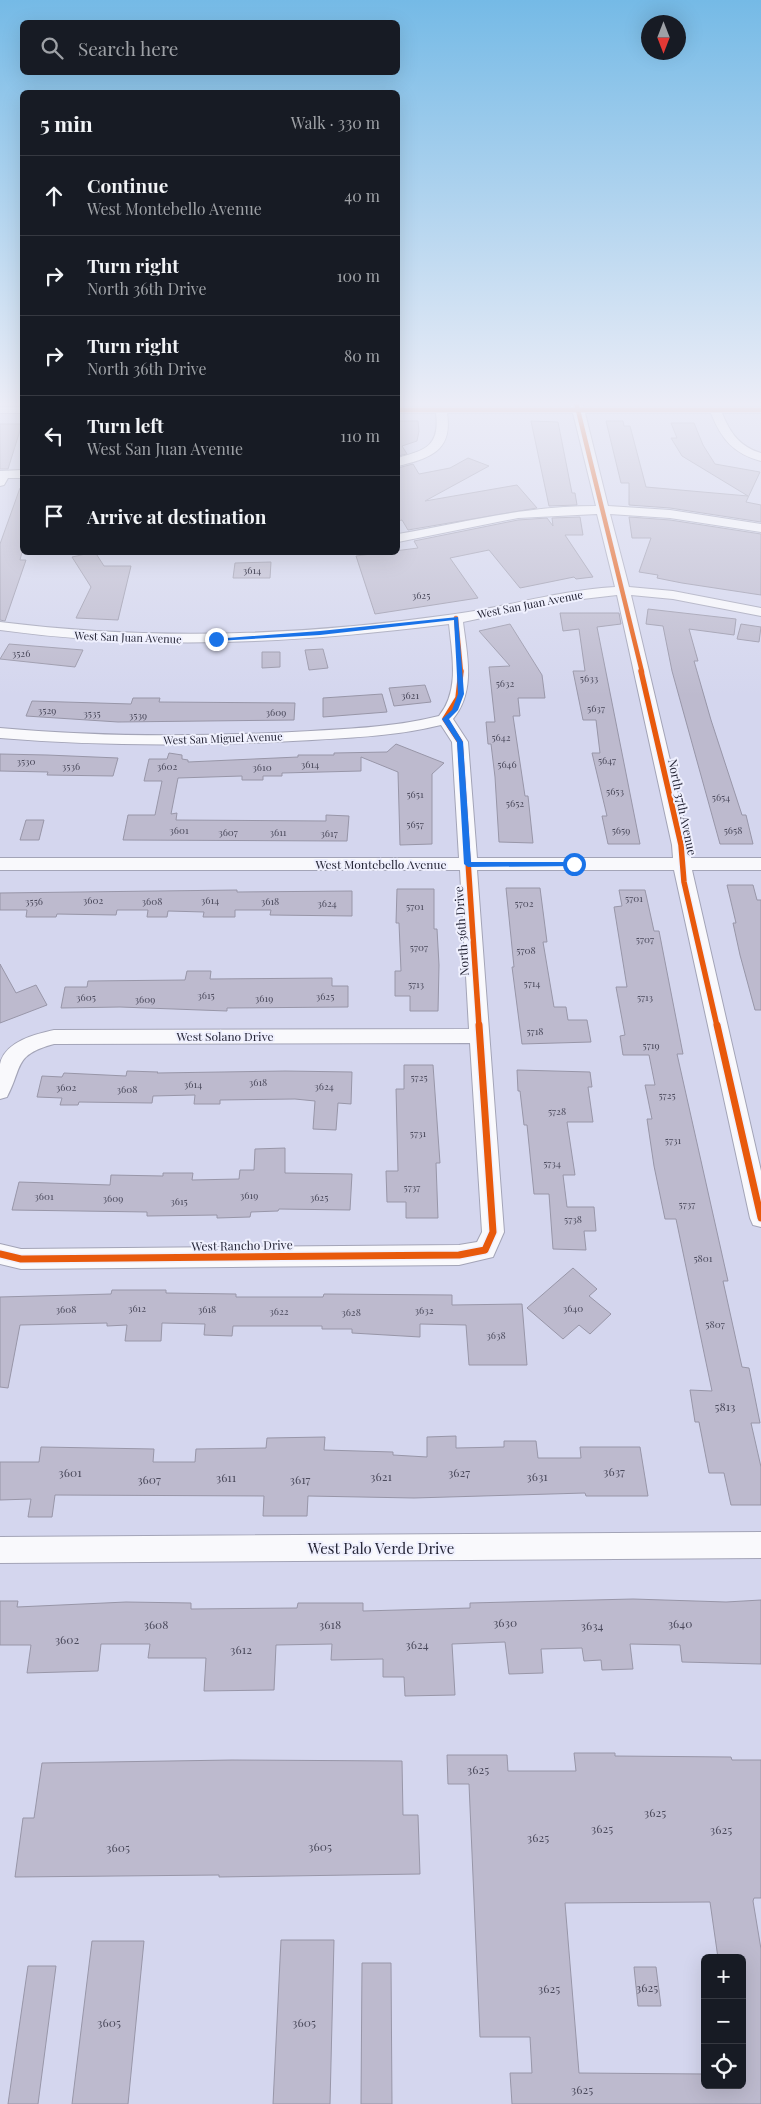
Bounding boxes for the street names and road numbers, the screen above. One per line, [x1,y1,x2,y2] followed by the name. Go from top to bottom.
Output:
[475,586,585,622] street label: West San Juan Avenue
[73,628,182,646] street label: West San Juan Avenue
[162,728,283,748] street label: West San Miguel Avenue
[665,757,701,857] street label: North 37th Avenue
[314,856,447,872] street label: West Montebello Avenue
[450,886,472,976] street label: North 36th Drive
[176,1028,273,1044] street label: West Solano Drive
[190,1236,293,1254] street label: West Rancho Drive
[307,1538,454,1558] street label: West Palo Verde Drive

